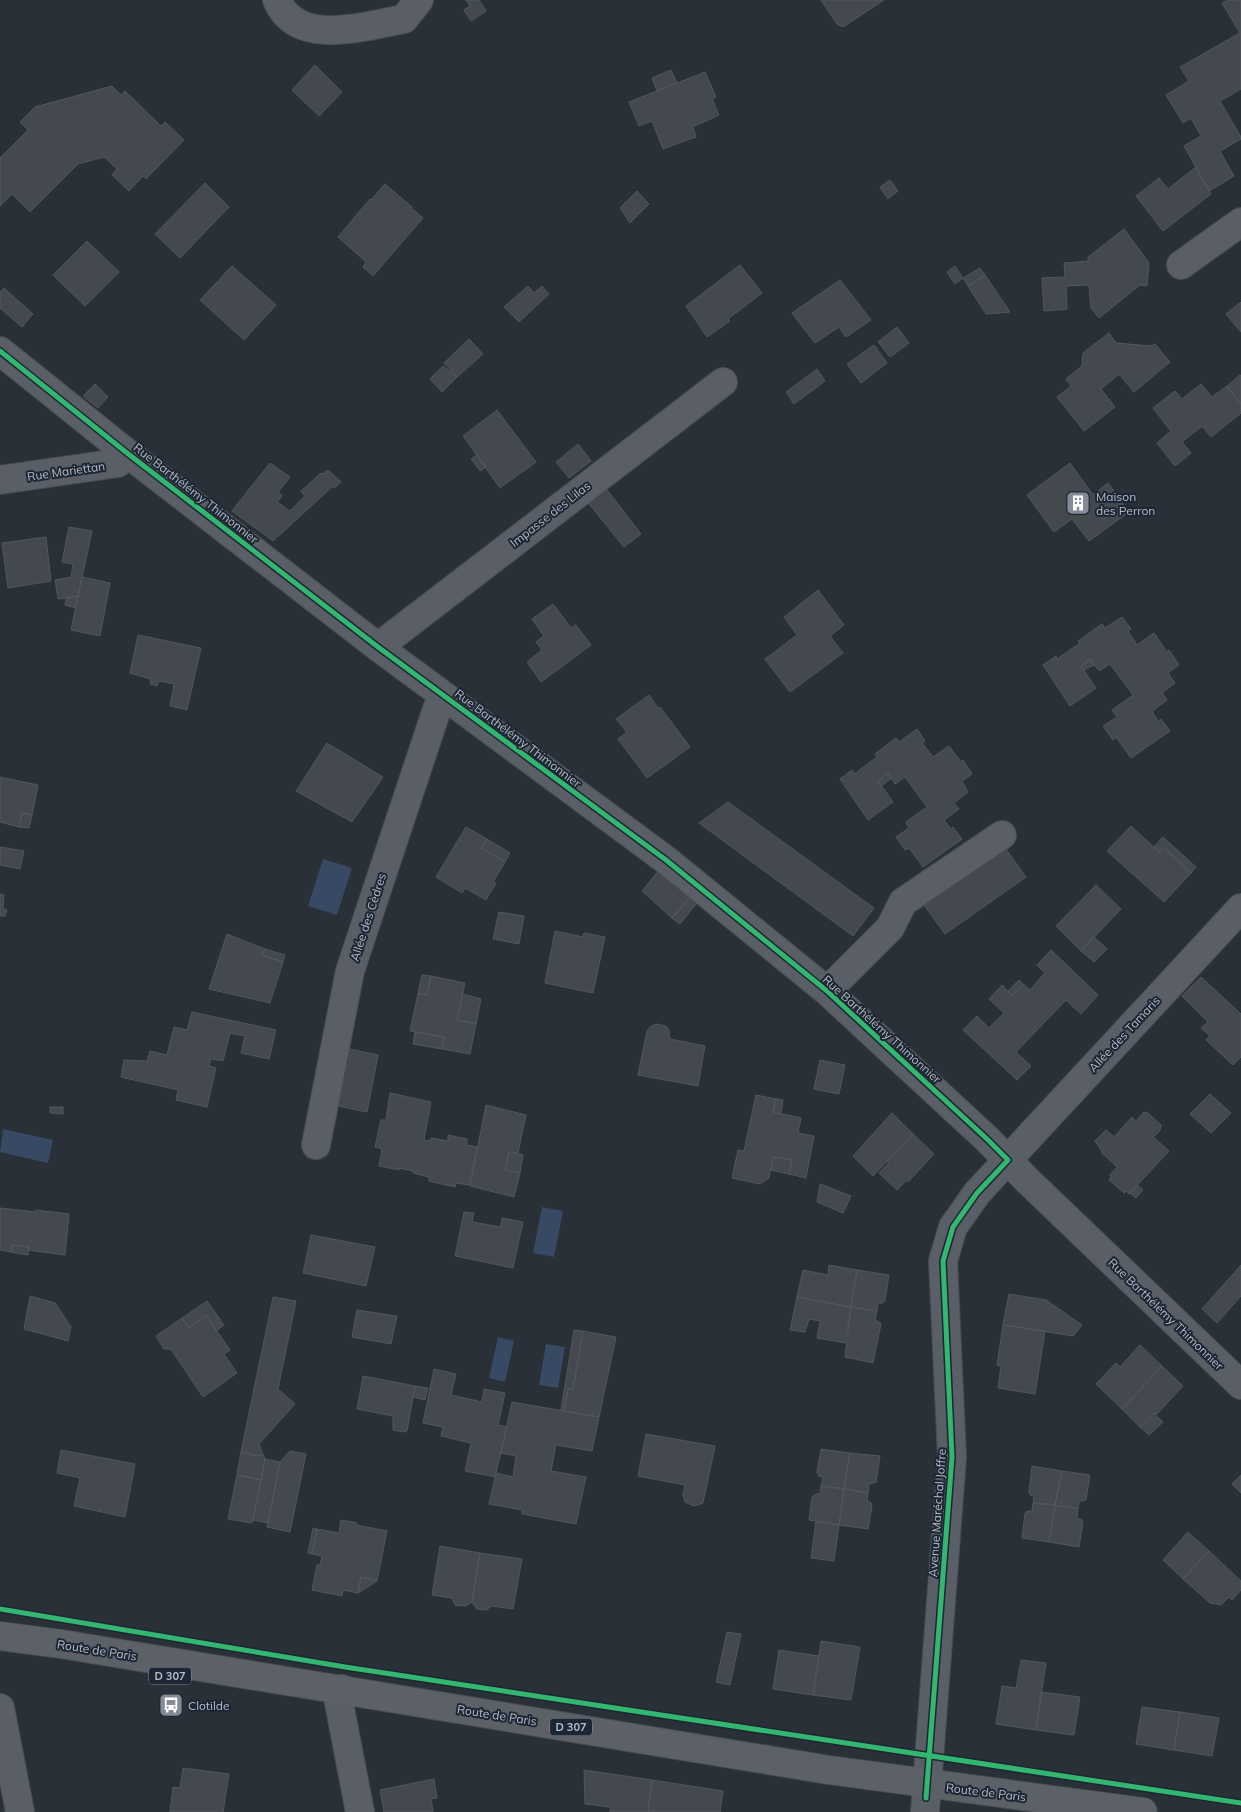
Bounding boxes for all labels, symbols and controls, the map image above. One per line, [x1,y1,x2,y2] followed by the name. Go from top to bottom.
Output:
[131,440,262,547] street label: Rue Barthélémy Thimonnier
[26,458,106,484] street label: Rue Mariettan
[507,478,593,550] street label: Impasse des Lilas
[1096,489,1155,518] place label: Maison des Perron
[1065,490,1091,516] building icon: Maison des Perron
[452,686,585,791] street label: Rue Barthélémy Thimonnier
[347,871,389,963] street label: Allée des Cèdres
[820,972,945,1087] street label: Rue Barthélémy Thimonnier
[1085,993,1163,1075] street label: Allée des Tamaris
[1105,1255,1227,1373] street label: Rue Barthélémy Thimonnier
[925,1448,949,1578] street label: Avenue Maréchal Joffre
[56,1636,138,1664] street label: Route de Paris
[149,1668,191,1684] road number: D 307
[158,1692,184,1718] bus stop icon: Clotilde
[188,1698,230,1713] place label: Clotilde
[456,1701,538,1729] street label: Route de Paris
[550,1718,592,1735] road number: D 307
[945,1780,1027,1804] street label: Route de Paris

